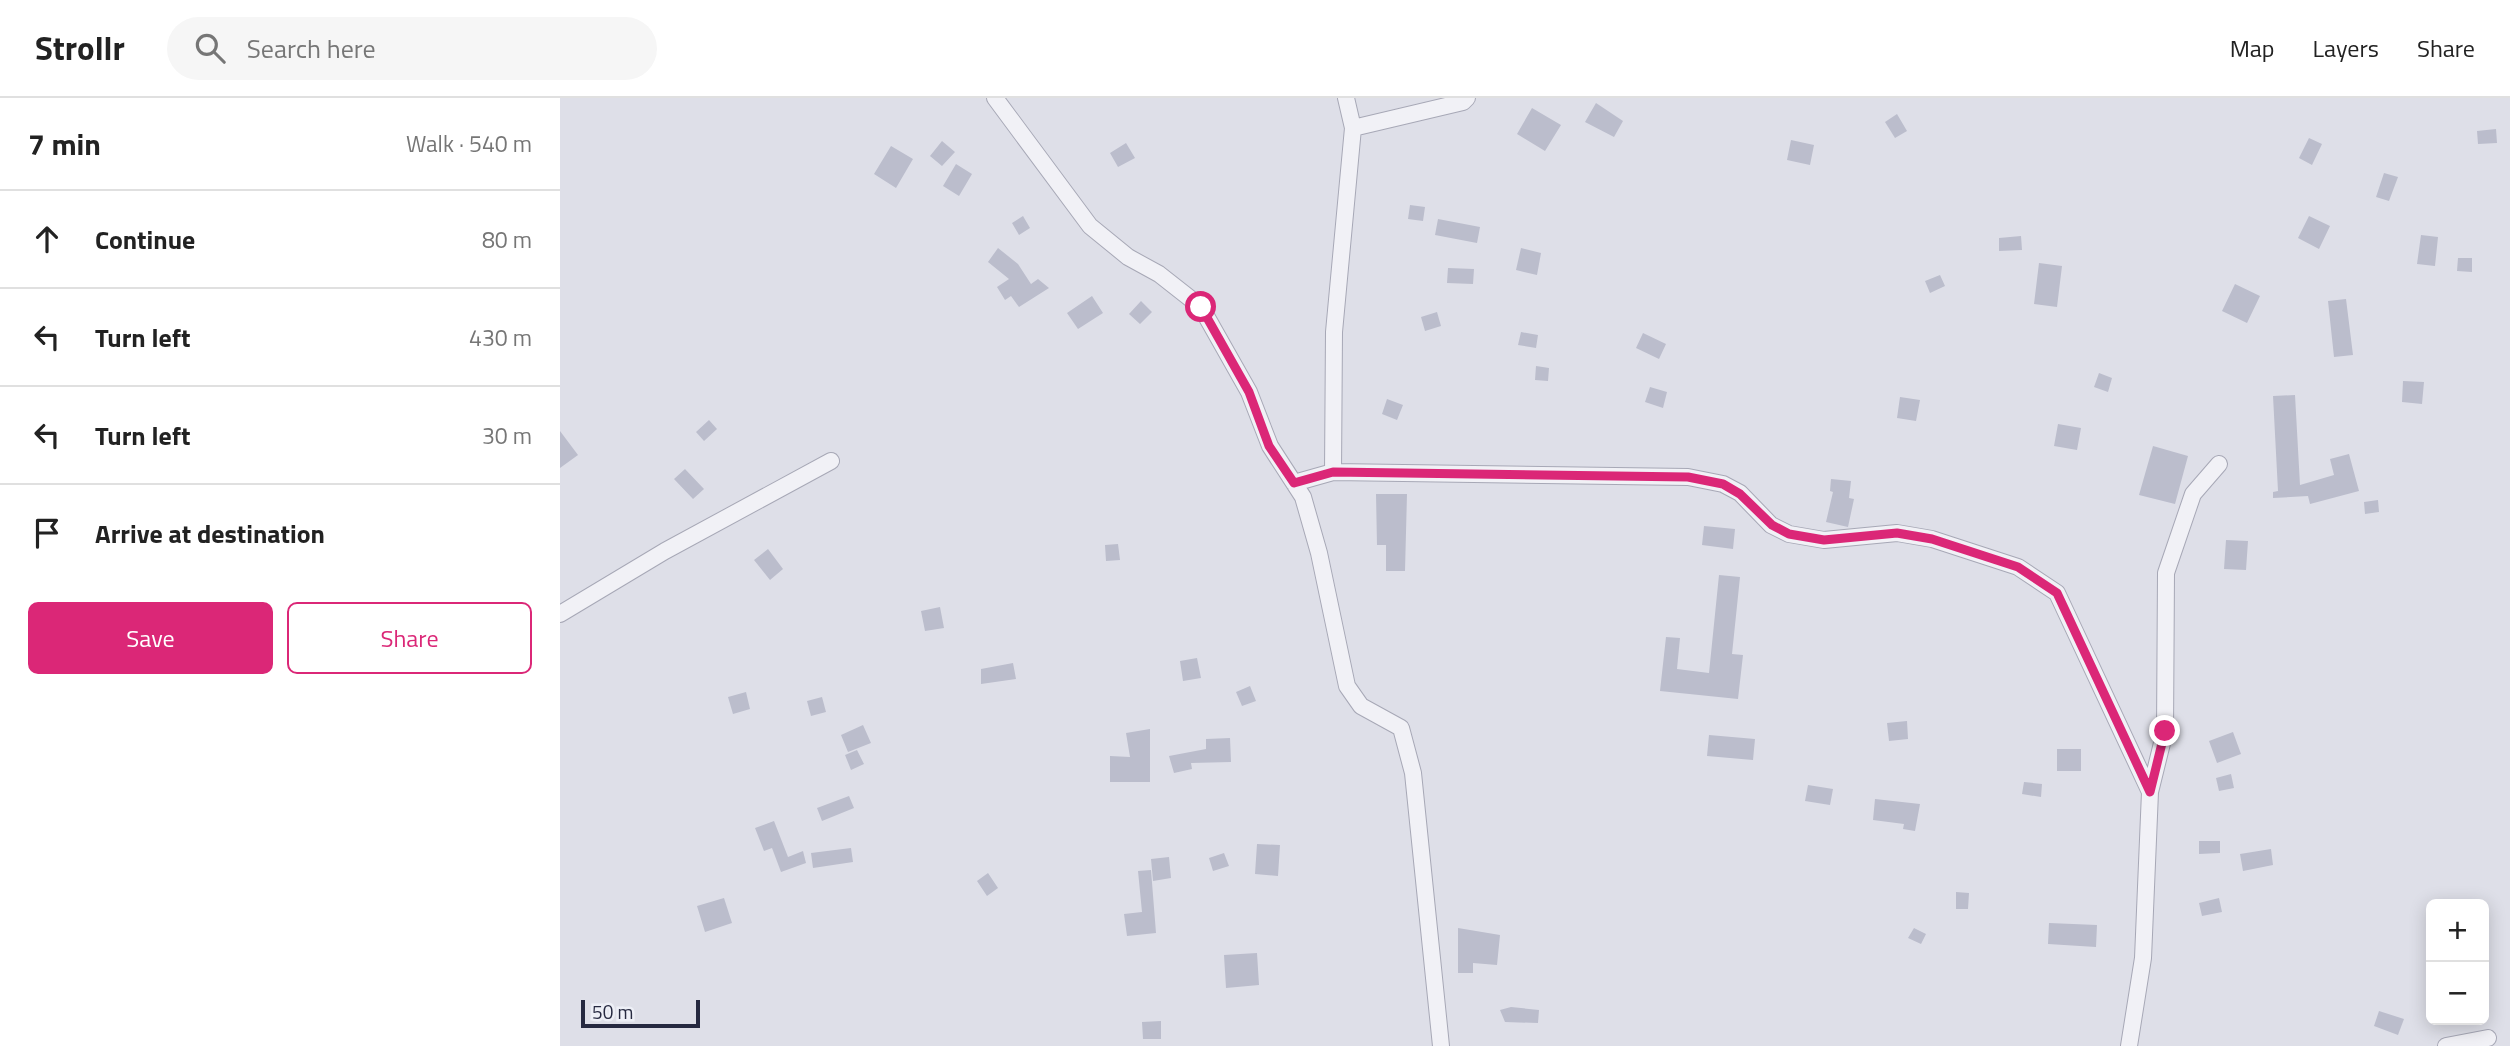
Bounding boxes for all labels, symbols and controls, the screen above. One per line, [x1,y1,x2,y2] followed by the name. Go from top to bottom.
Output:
[167,17,657,80] search box
[35,23,125,73] text: Strollr
[191,29,229,67] icon: search
[247,29,376,68] text: Search here
[2230,30,2275,66] text: Map
[2313,30,2379,66] text: Layers
[2417,30,2475,66] text: Share
[28,121,101,167] text: 7 min
[406,126,532,161] text: Walk · 540 m
[28,220,66,258] icon: ahead
[95,220,195,259] text: Continue
[482,222,532,257] text: 80 m
[1185,291,1216,322] route start
[28,318,66,356] icon: left
[95,318,190,357] text: Turn left
[469,320,532,355] text: 430 m
[28,416,66,454] icon: left
[95,416,190,455] text: Turn left
[482,418,532,453] text: 30 m
[28,514,66,552] icon: arrive
[95,514,325,553] text: Arrive at destination
[28,602,273,674] button: Save
[287,602,532,674] button: Share
[2149,715,2180,746] route end
[2426,899,2489,1025] map controls
[2426,899,2489,962] button: +
[2426,962,2489,1025] button: −
[581,997,700,1029] scale bar
[592,997,633,1026] text: 50 m

